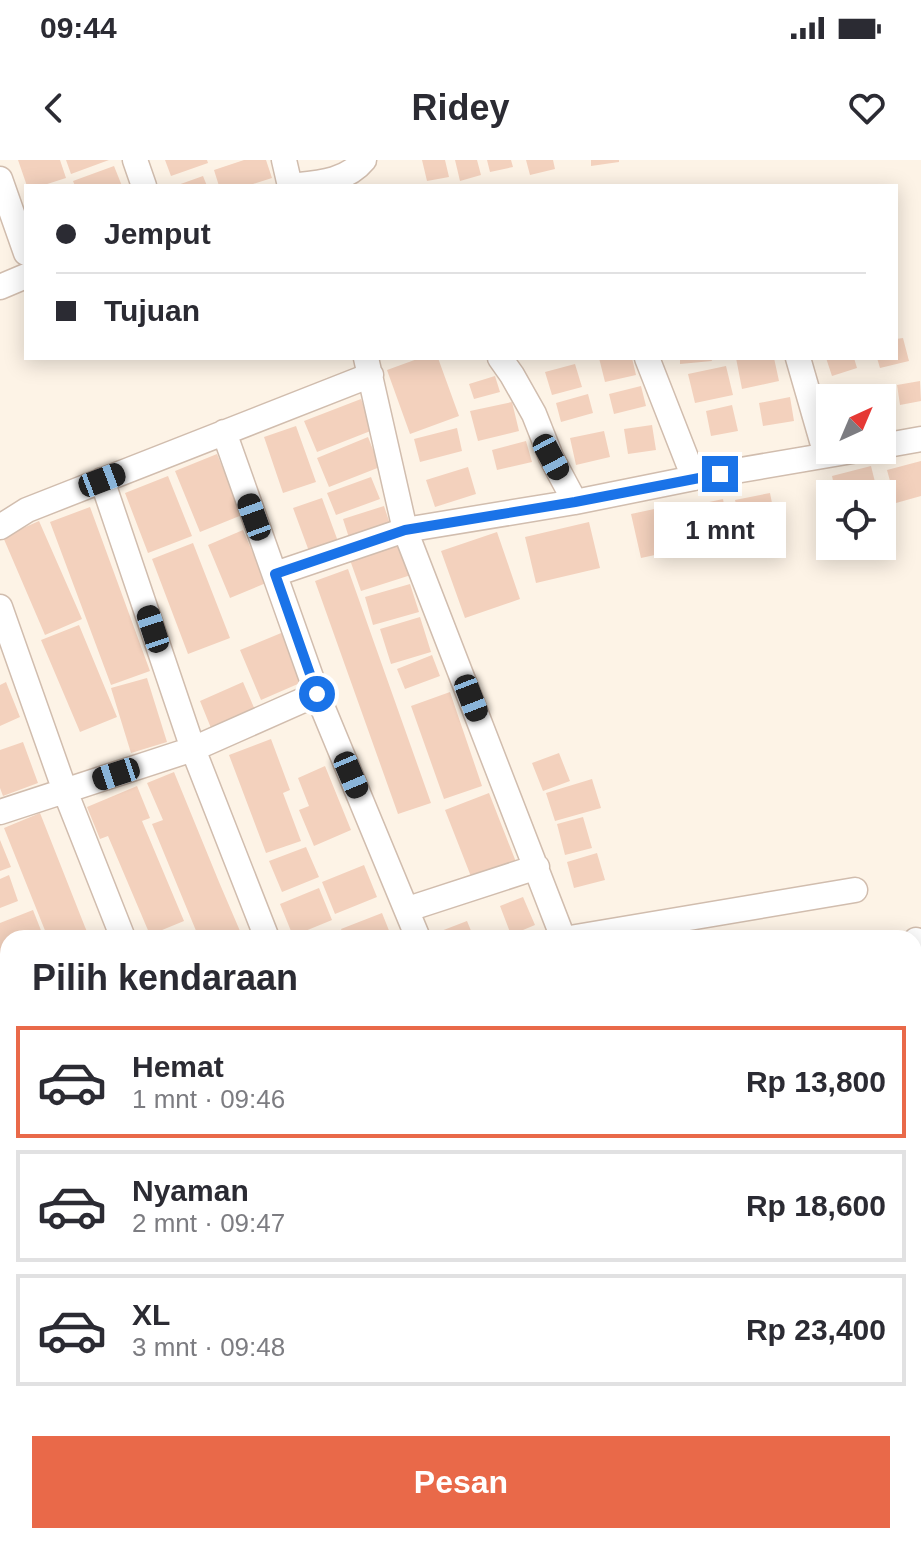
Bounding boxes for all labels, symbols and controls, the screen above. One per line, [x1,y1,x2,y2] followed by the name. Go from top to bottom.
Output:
[40,11,117,44] text: 09:44
[32,86,76,130] icon: back
[845,86,889,130] icon: heart
[411,87,510,128] text: Ridey
[104,217,211,250] text: Jemput
[104,294,200,327] text: Tujuan
[816,384,896,464] north arrow
[816,384,896,560] map controls
[529,430,573,484] car
[702,456,738,492] route end
[75,460,129,500] car
[816,480,896,560] button: locate
[235,490,273,544] car
[654,502,786,558] callout: 1 mnt
[685,515,755,545] text: 1 mnt
[134,602,172,656] car
[451,671,491,725] car
[299,676,335,712] route start
[331,748,371,802] car
[89,755,143,793] car
[32,957,298,998] text: Pilih kendaraan
[36,1046,108,1118] icon: car
[132,1050,224,1083] text: Hemat
[746,1065,886,1098] text: Rp 13,800
[132,1084,285,1114] text: 1 mnt · 09:46
[36,1170,108,1242] icon: car
[132,1174,249,1207] text: Nyaman
[746,1189,886,1222] text: Rp 18,600
[132,1208,285,1238] text: 2 mnt · 09:47
[36,1294,108,1366] icon: car
[132,1298,170,1331] text: XL
[746,1313,886,1346] text: Rp 23,400
[132,1332,285,1362] text: 3 mnt · 09:48
[32,1436,890,1528] button: Pesan

